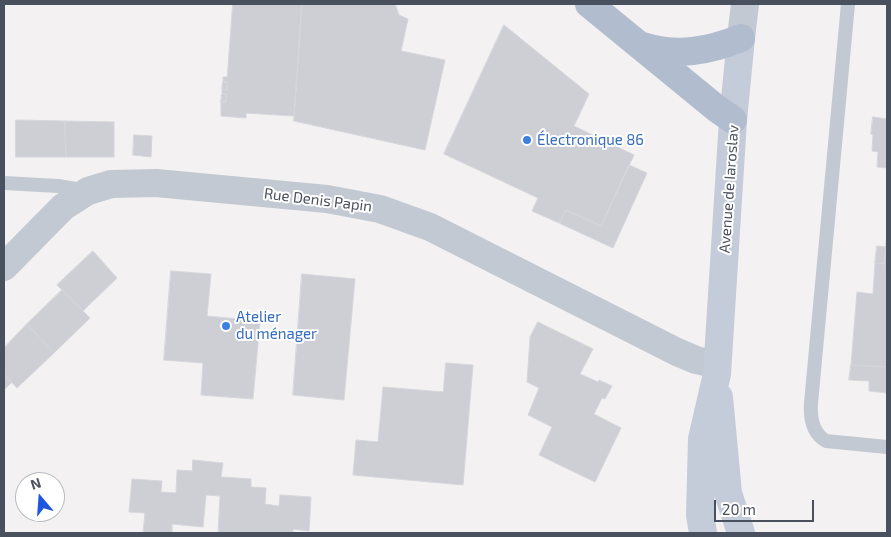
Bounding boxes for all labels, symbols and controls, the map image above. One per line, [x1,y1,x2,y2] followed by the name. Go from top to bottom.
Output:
[716,124,742,254] street label: Avenue de Iaroslav
[537,131,644,149] place label: Électronique 86
[521,134,533,146] marker: Électronique 86
[263,184,373,216] street label: Rue Denis Papin
[236,308,317,343] place label: Atelier du ménager
[220,320,232,332] marker: Atelier du ménager
[15,472,65,522] north arrow
[28,474,43,493] text: N
[716,490,816,522] scale bar
[722,500,756,518] text: 20 m

